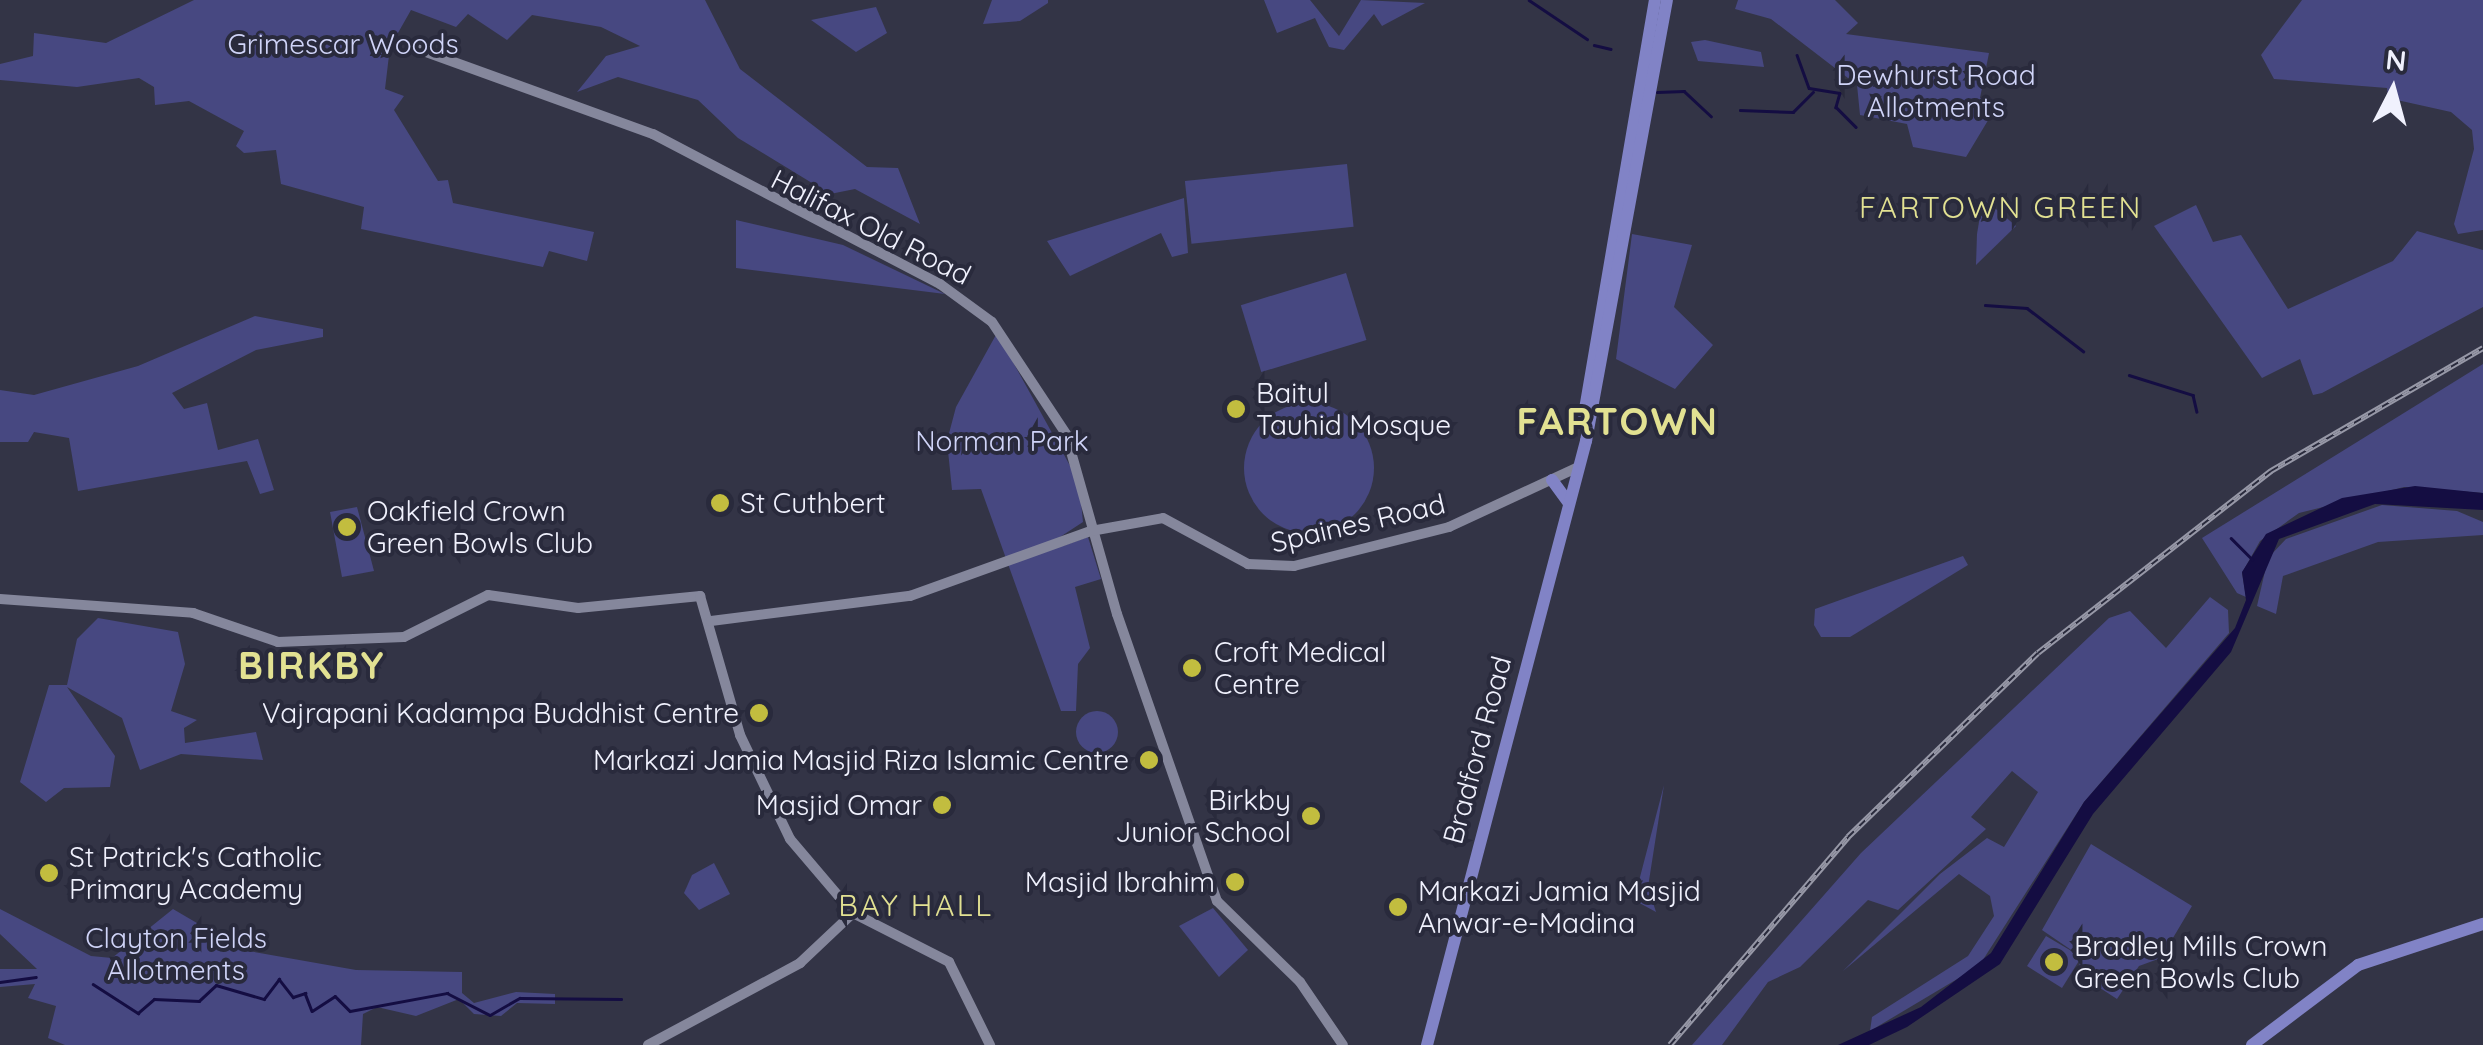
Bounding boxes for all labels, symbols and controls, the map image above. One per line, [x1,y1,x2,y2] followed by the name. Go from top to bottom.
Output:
[227,27,459,61] park label: Grimescar Woods
[2343,40,2443,140] north arrow
[2384,41,2408,78] text: N
[1836,58,2036,124] park label: Dewhurst Road Allotments
[766,162,976,292] street label: Halifax Old Road
[1859,189,2143,225] district label: FARTOWN GREEN
[1256,376,1451,442] place label: Baitul Tauhid Mosque
[1225,398,1247,420] marker: Baitul Tauhid Mosque
[1517,399,1719,445] district label: FARTOWN
[915,424,1089,458] park label: Norman Park
[740,486,886,520] place label: St Cuthbert
[1268,487,1448,559] street label: Spaines Road
[709,492,731,514] marker: St Cuthbert
[367,494,593,560] place label: Oakfield Crown Green Bowls Club
[336,516,358,538] marker: Oakfield Crown Green Bowls Club
[1214,635,1387,701] place label: Croft Medical Centre
[238,643,386,689] district label: BIRKBY
[1436,653,1518,847] street label: Bradford Road
[1179,655,1205,681] marker: Croft Medical Centre
[262,696,739,730] place label: Vajrapani Kadampa Buddhist Centre
[748,702,770,724] marker: Vajrapani Kadampa Buddhist Centre
[593,743,1129,777] place label: Markazi Jamia Masjid Riza Islamic Centre
[1138,749,1160,771] marker: Markazi Jamia Masjid Riza Islamic Centre
[1115,783,1291,849] place label: Birkby Junior School
[756,788,922,822] place label: Masjid Omar
[931,794,953,816] marker: Masjid Omar
[1300,805,1322,827] marker: Birkby Junior School
[69,840,322,906] place label: St Patrick's Catholic Primary Academy
[38,862,60,884] marker: St Patrick's Catholic Primary Academy
[1025,865,1215,899] place label: Masjid Ibrahim
[1224,871,1246,893] marker: Masjid Ibrahim
[1418,874,1701,940] place label: Markazi Jamia Masjid Anwar-e-Madina
[838,887,994,923] district label: BAY HALL
[1387,896,1409,918] marker: Markazi Jamia Masjid Anwar-e-Madina
[85,921,267,987] park label: Clayton Fields Allotments
[2074,929,2327,995] place label: Bradley Mills Crown Green Bowls Club
[2043,951,2065,973] marker: Bradley Mills Crown Green Bowls Club

